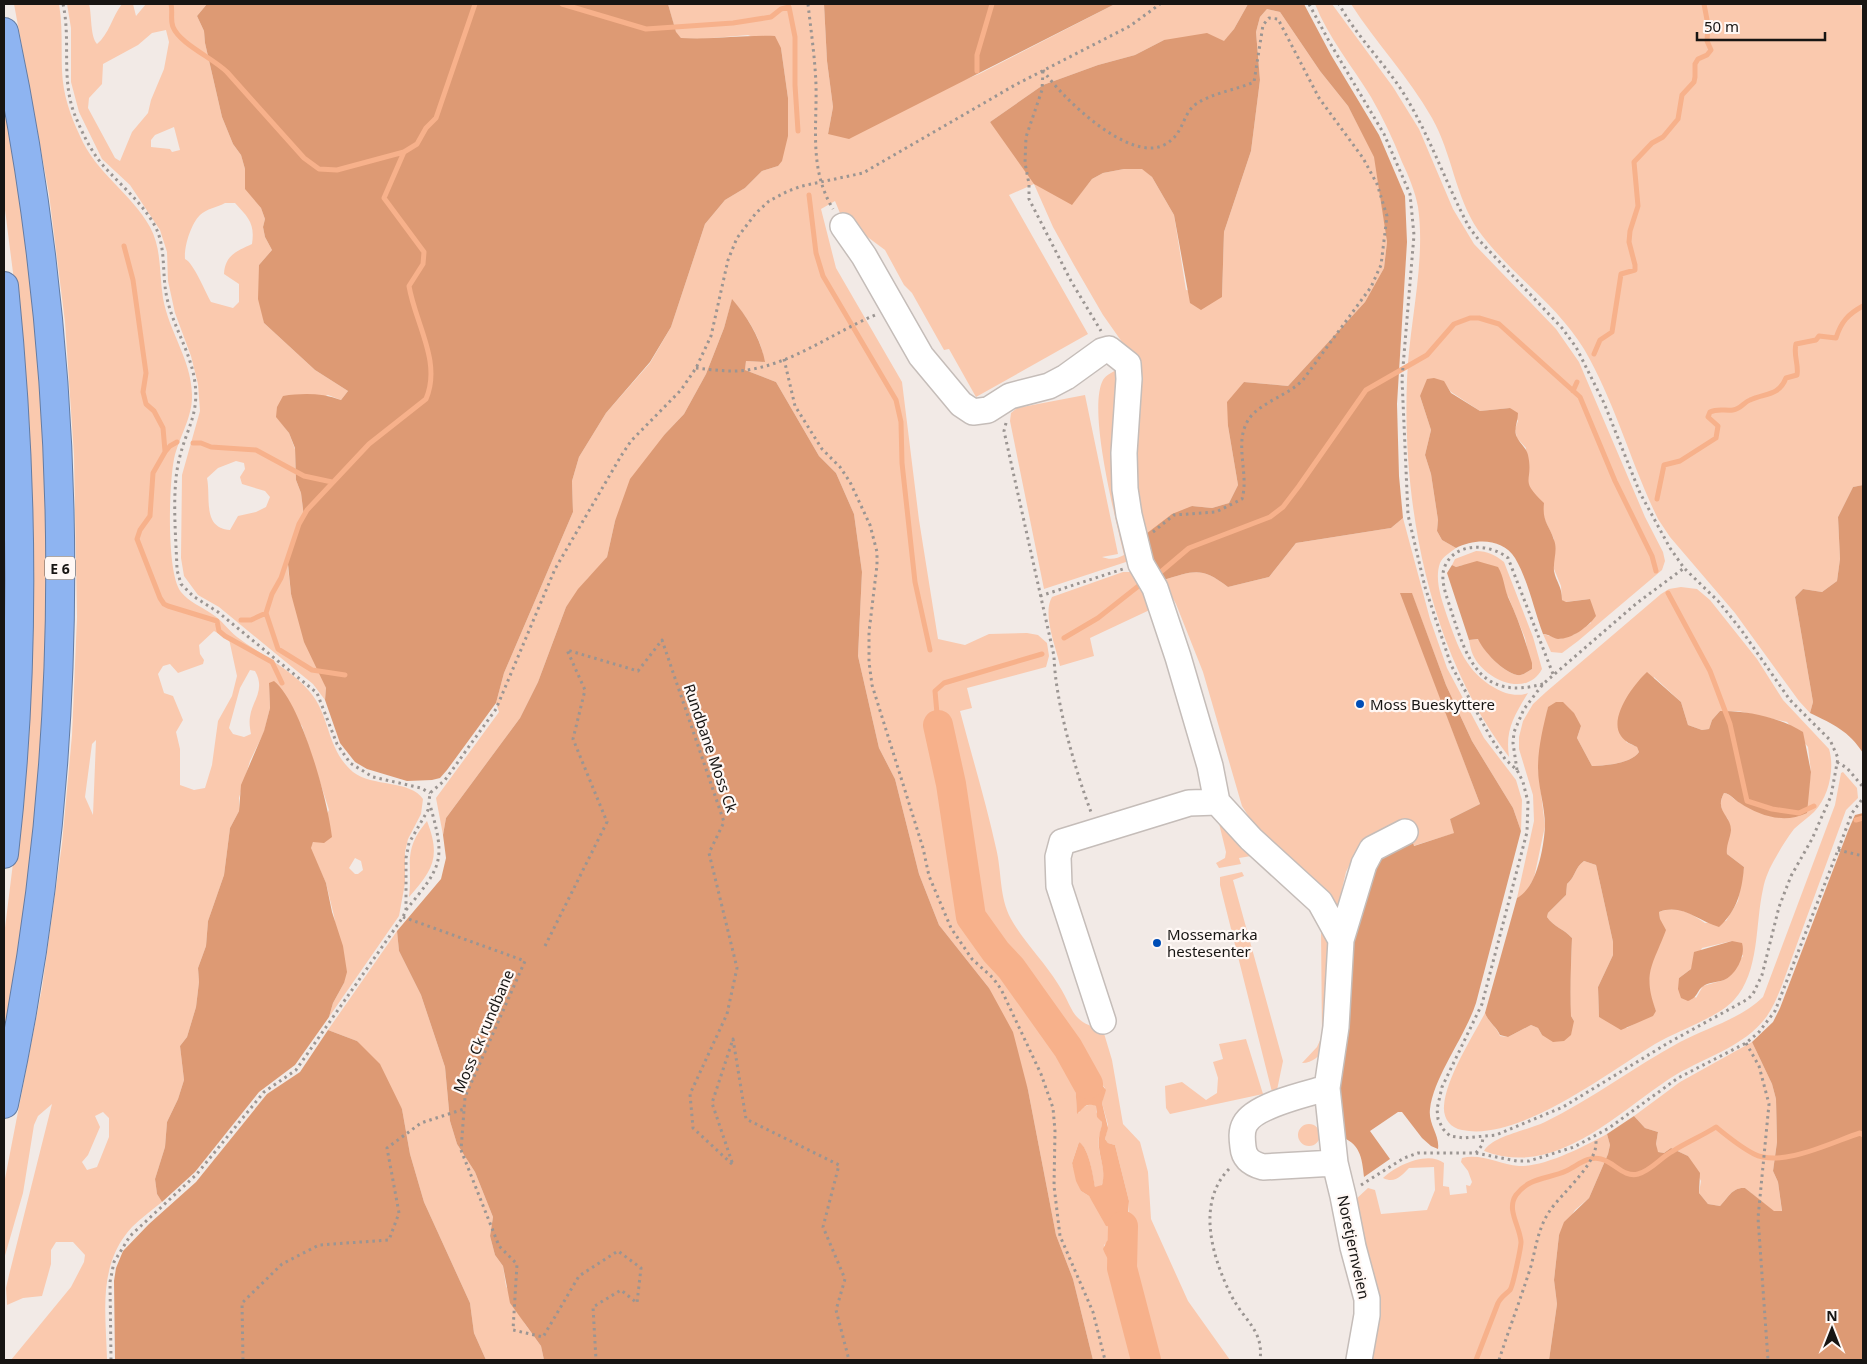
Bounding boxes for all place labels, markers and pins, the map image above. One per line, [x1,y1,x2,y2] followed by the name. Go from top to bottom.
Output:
[1370,694,1495,714] place label: Moss Bueskyttere
[1354,698,1366,710] marker: Moss Bueskyttere
[1167,924,1258,961] place label: Mossemarka hestesenter
[1151,937,1163,949] marker: Mossemarka hestesenter

